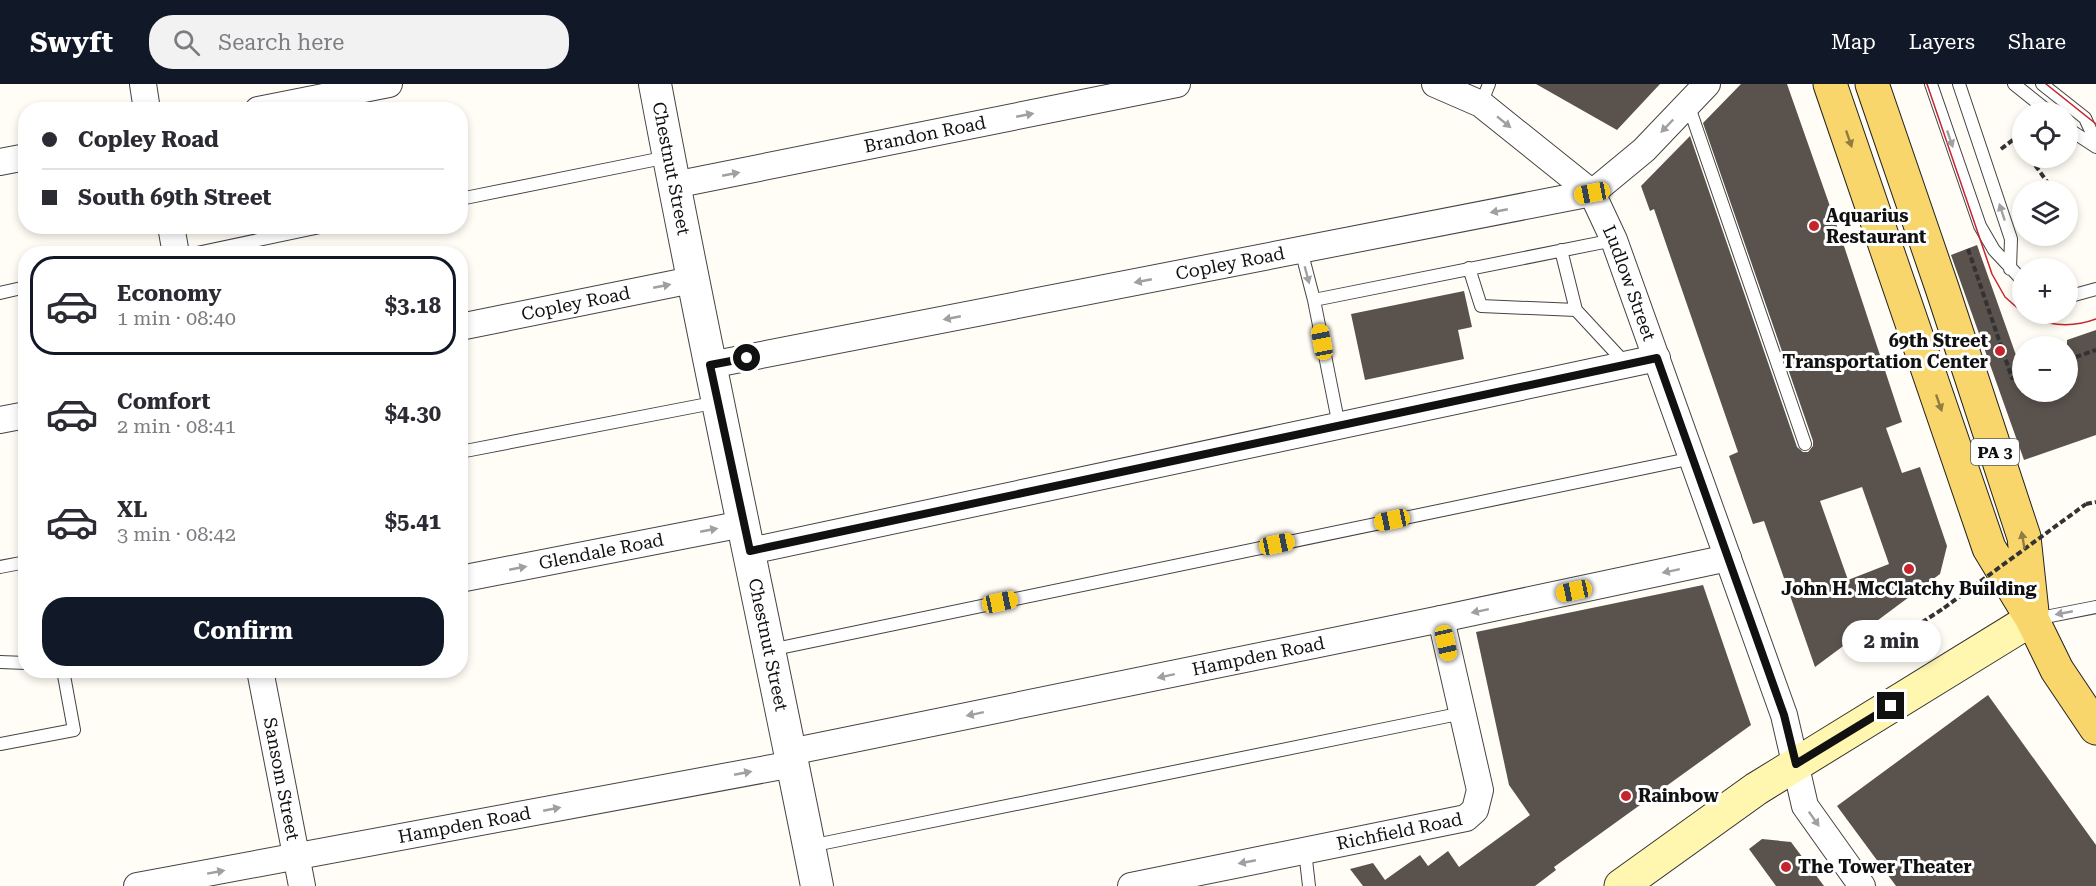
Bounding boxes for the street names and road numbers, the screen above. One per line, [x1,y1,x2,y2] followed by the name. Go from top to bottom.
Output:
[649,100,695,237] street label: Chestnut Street
[862,112,988,157] street label: Brandon Road
[1599,222,1660,344] street label: Ludlow Street
[1174,242,1287,284] street label: Copley Road
[519,282,632,324] street label: Copley Road
[1971,439,2019,465] road number: PA 3
[537,529,666,573] street label: Glendale Road
[744,576,792,713] street label: Chestnut Street
[1190,632,1327,680] street label: Hampden Road
[259,716,304,842] street label: Sansom Street
[396,802,533,847] street label: Hampden Road
[1335,808,1465,854] street label: Richfield Road

